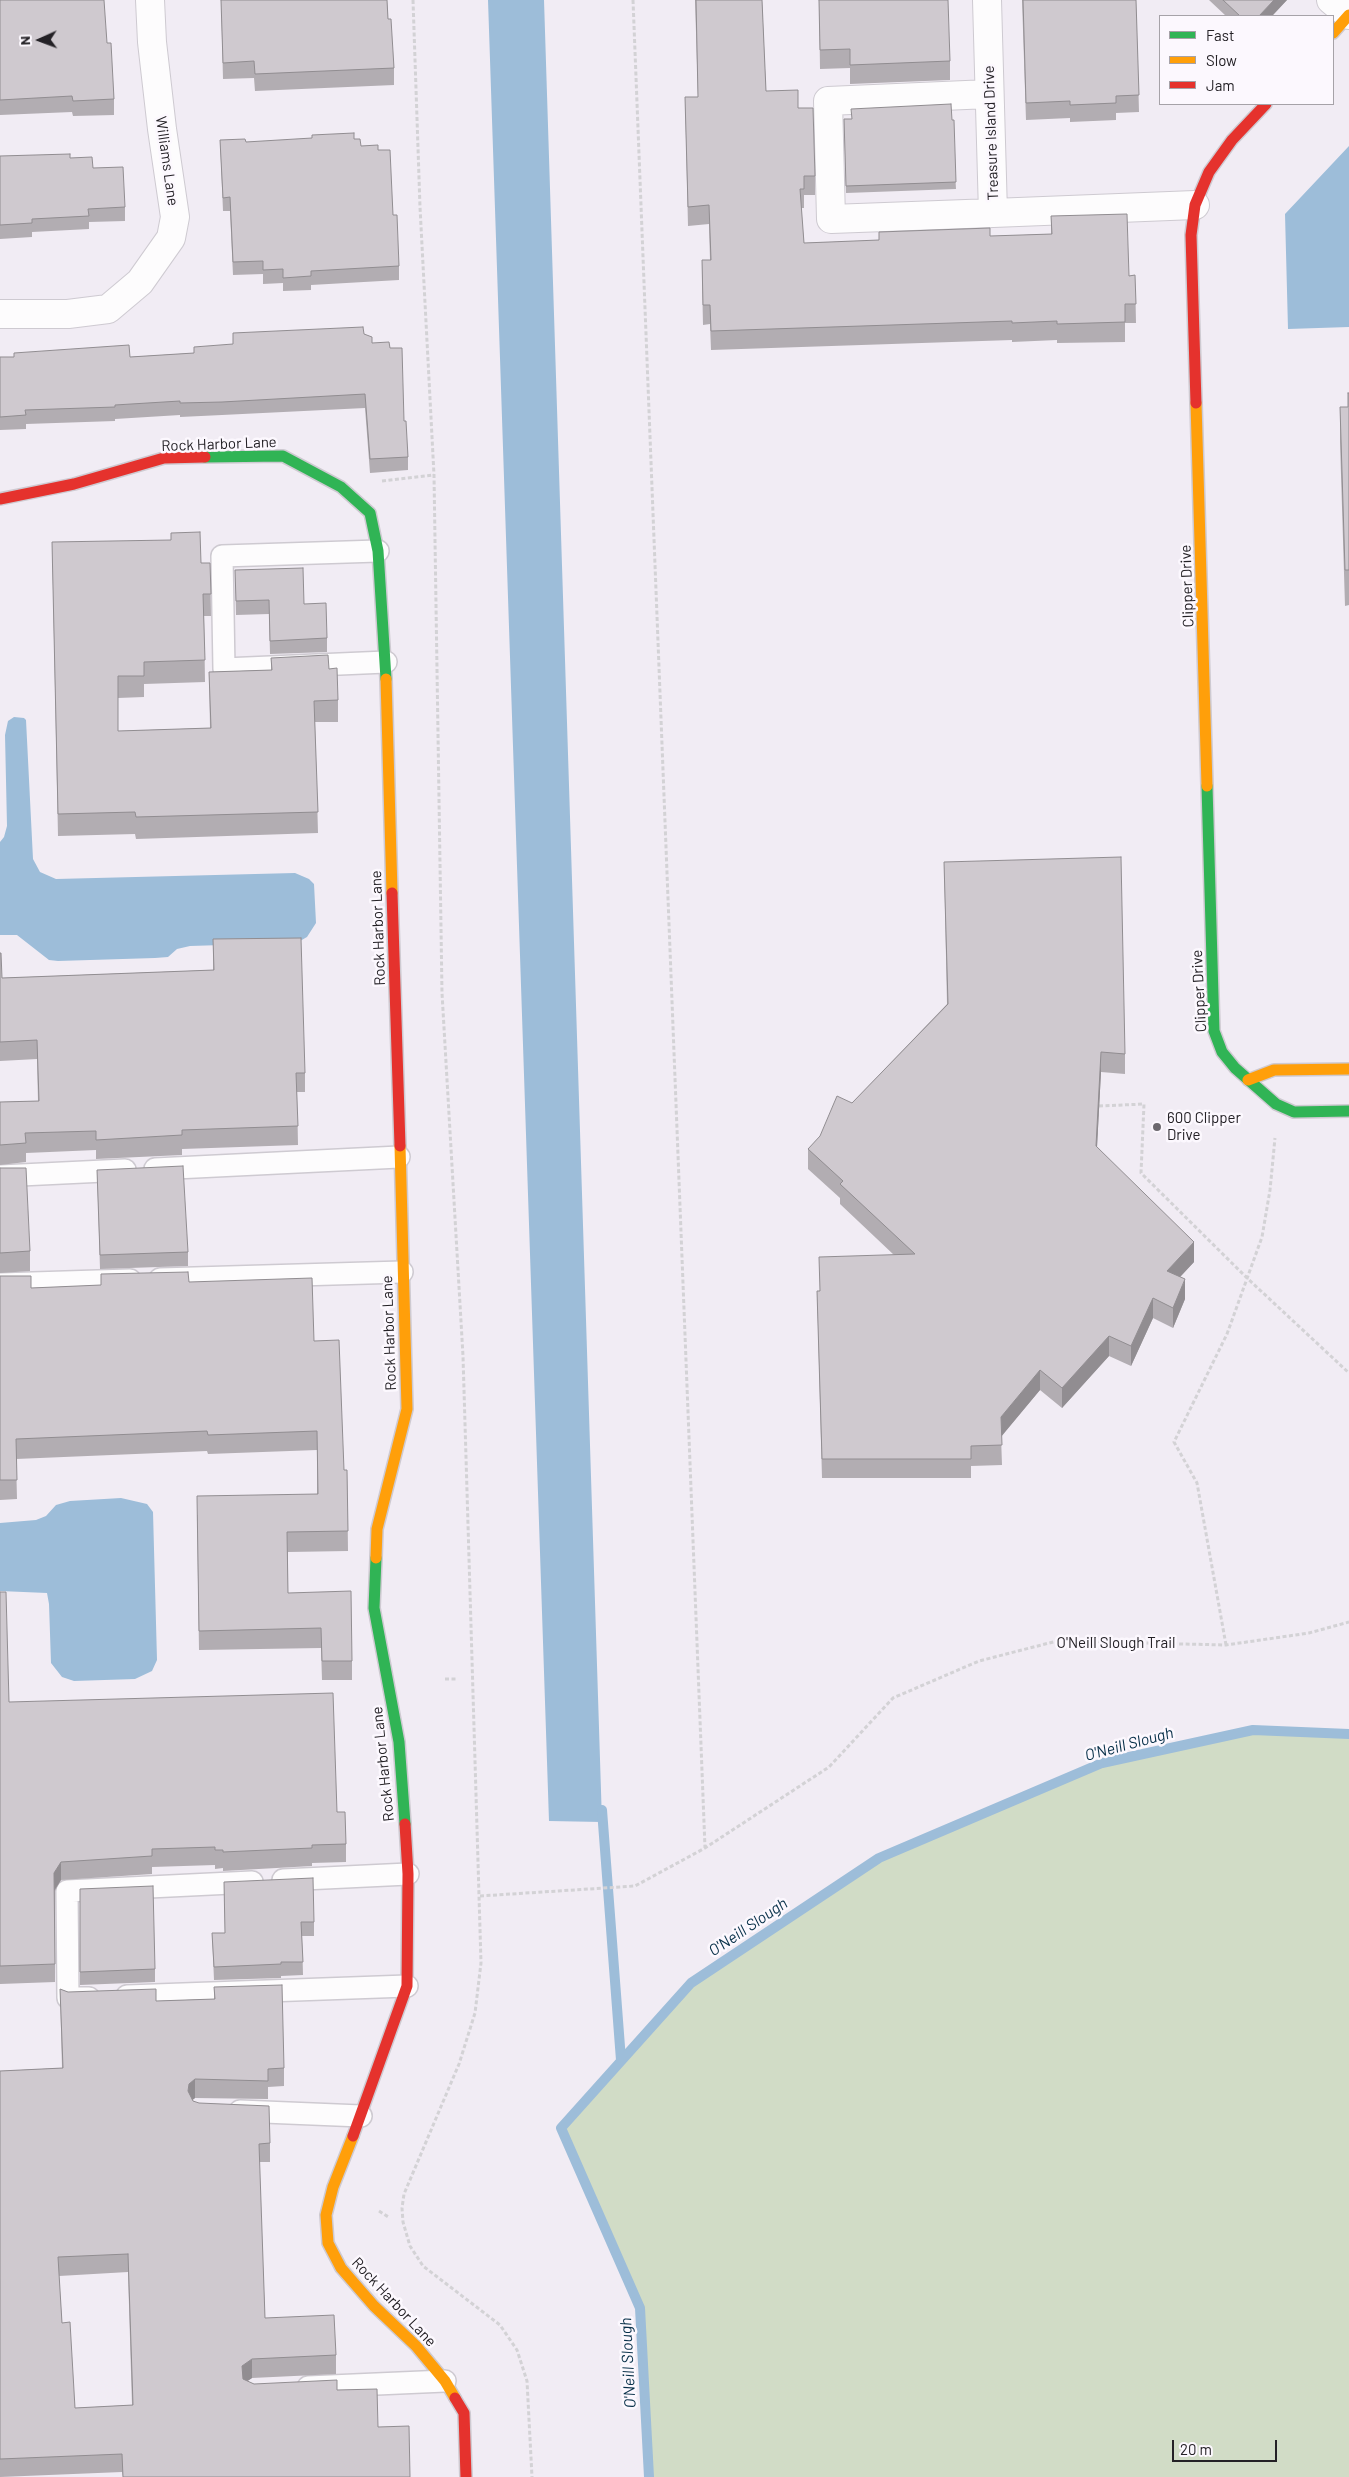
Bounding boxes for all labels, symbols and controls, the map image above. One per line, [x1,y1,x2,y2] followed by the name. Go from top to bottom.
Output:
[15,15,65,65] north arrow
[1159,15,1334,105] legend
[1206,26,1234,44] text: Fast
[16,36,33,45] text: N
[1206,51,1237,69] text: Slow
[980,65,1002,201] street label: Treasure Island Drive
[1206,76,1235,94] text: Jam
[152,115,182,207] street label: Williams Lane
[161,433,277,455] street label: Rock Harbor Lane
[1177,544,1197,628] street label: Clipper Drive
[367,870,389,986] street label: Rock Harbor Lane
[1188,949,1210,1033] street label: Clipper Drive
[1167,1109,1241,1144] place label: 600 Clipper Drive
[1151,1121,1163,1133] marker: 600 Clipper Drive
[378,1275,400,1391] street label: Rock Harbor Lane
[1057,1634,1175,1652] street label: O'Neill Slough Trail
[368,1706,398,1822] street label: Rock Harbor Lane
[1083,1723,1175,1765] water label: O'Neill Slough
[705,1894,791,1960] water label: O'Neill Slough
[348,2254,440,2350] street label: Rock Harbor Lane
[616,2317,640,2409] water label: O'Neill Slough
[1174,2430,1279,2462] scale bar
[1180,2440,1212,2458] text: 20 m

